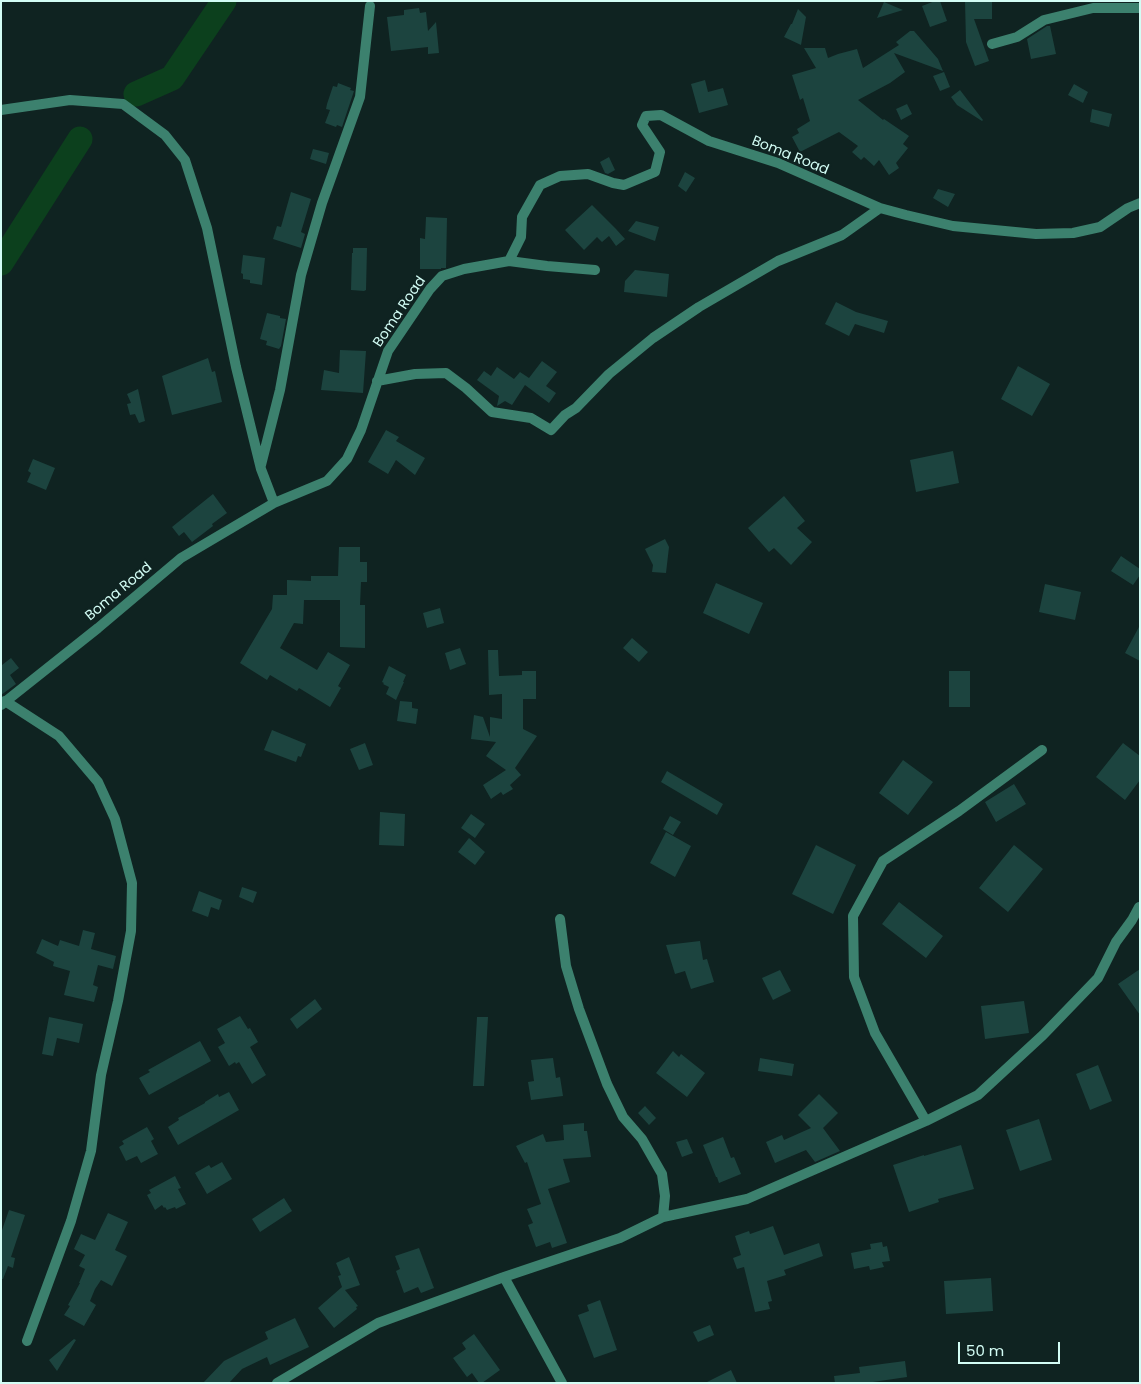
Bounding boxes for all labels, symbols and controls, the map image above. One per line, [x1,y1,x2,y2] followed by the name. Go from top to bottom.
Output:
[749,133,831,179] street label: Boma Road
[370,273,430,351] street label: Boma Road
[82,559,156,625] street label: Boma Road
[961,1332,1064,1364] scale bar
[966,1340,1004,1361] text: 50 m

